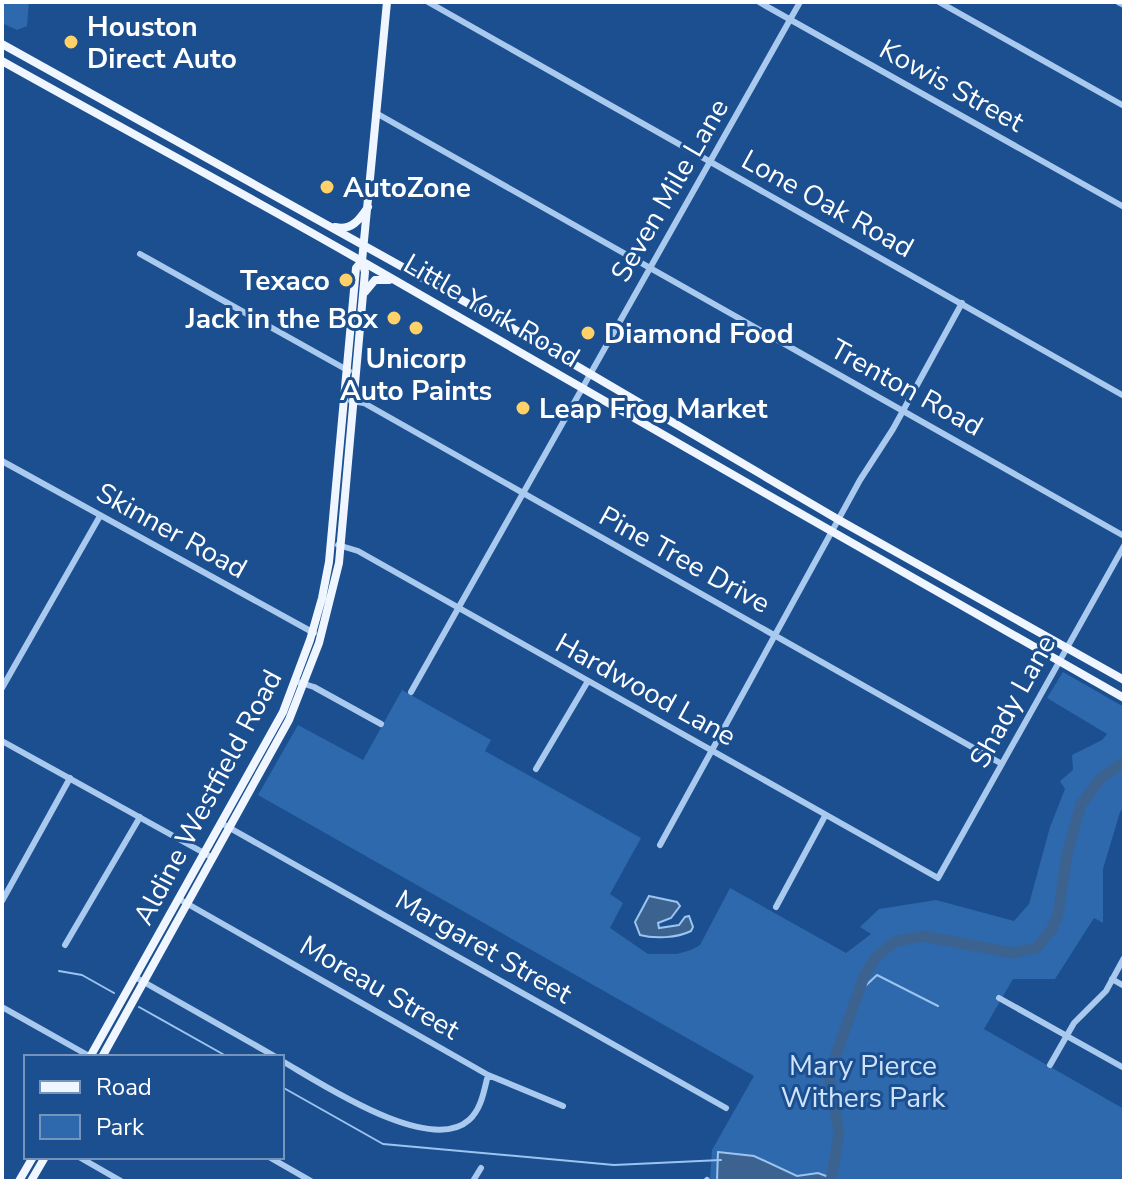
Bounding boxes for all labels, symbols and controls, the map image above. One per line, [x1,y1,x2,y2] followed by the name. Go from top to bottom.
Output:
[87,8,237,78] place label: Houston Direct Auto
[872,31,1031,141] street label: Kowis Street
[62,33,80,51] marker: Houston Direct Auto
[602,92,738,289] street label: Seven Mile Lane
[735,141,920,267] street label: Lone Oak Road
[343,169,471,207] place label: AutoZone
[318,178,336,196] marker: AutoZone
[396,245,587,377] street label: Little York Road
[240,262,330,300] place label: Texaco
[337,271,355,289] marker: Texaco
[185,300,379,338] place label: Jack in the Box
[385,309,403,327] marker: Jack in the Box
[604,315,794,353] place label: Diamond Food
[407,319,425,337] marker: Unicorp Auto Paints
[579,324,597,342] marker: Diamond Food
[823,330,990,445] street label: Trenton Road
[340,340,492,410] place label: Unicorp Auto Paints
[539,390,768,428] place label: Leap Frog Market
[514,399,532,417] marker: Leap Frog Market
[89,474,254,588] street label: Skinner Road
[592,497,777,623] street label: Pine Tree Drive
[548,624,743,755] street label: Hardwood Lane
[961,628,1065,775] street label: Shady Lane
[124,663,291,932] street label: Aldine Westfield Road
[388,881,579,1013] street label: Margaret Street
[293,927,466,1049] street label: Moreau Street
[781,1047,946,1117] park label: Mary Pierce Withers Park
[24,1055,284,1159] legend
[96,1071,152,1103] text: Road
[96,1111,145,1143] text: Park

